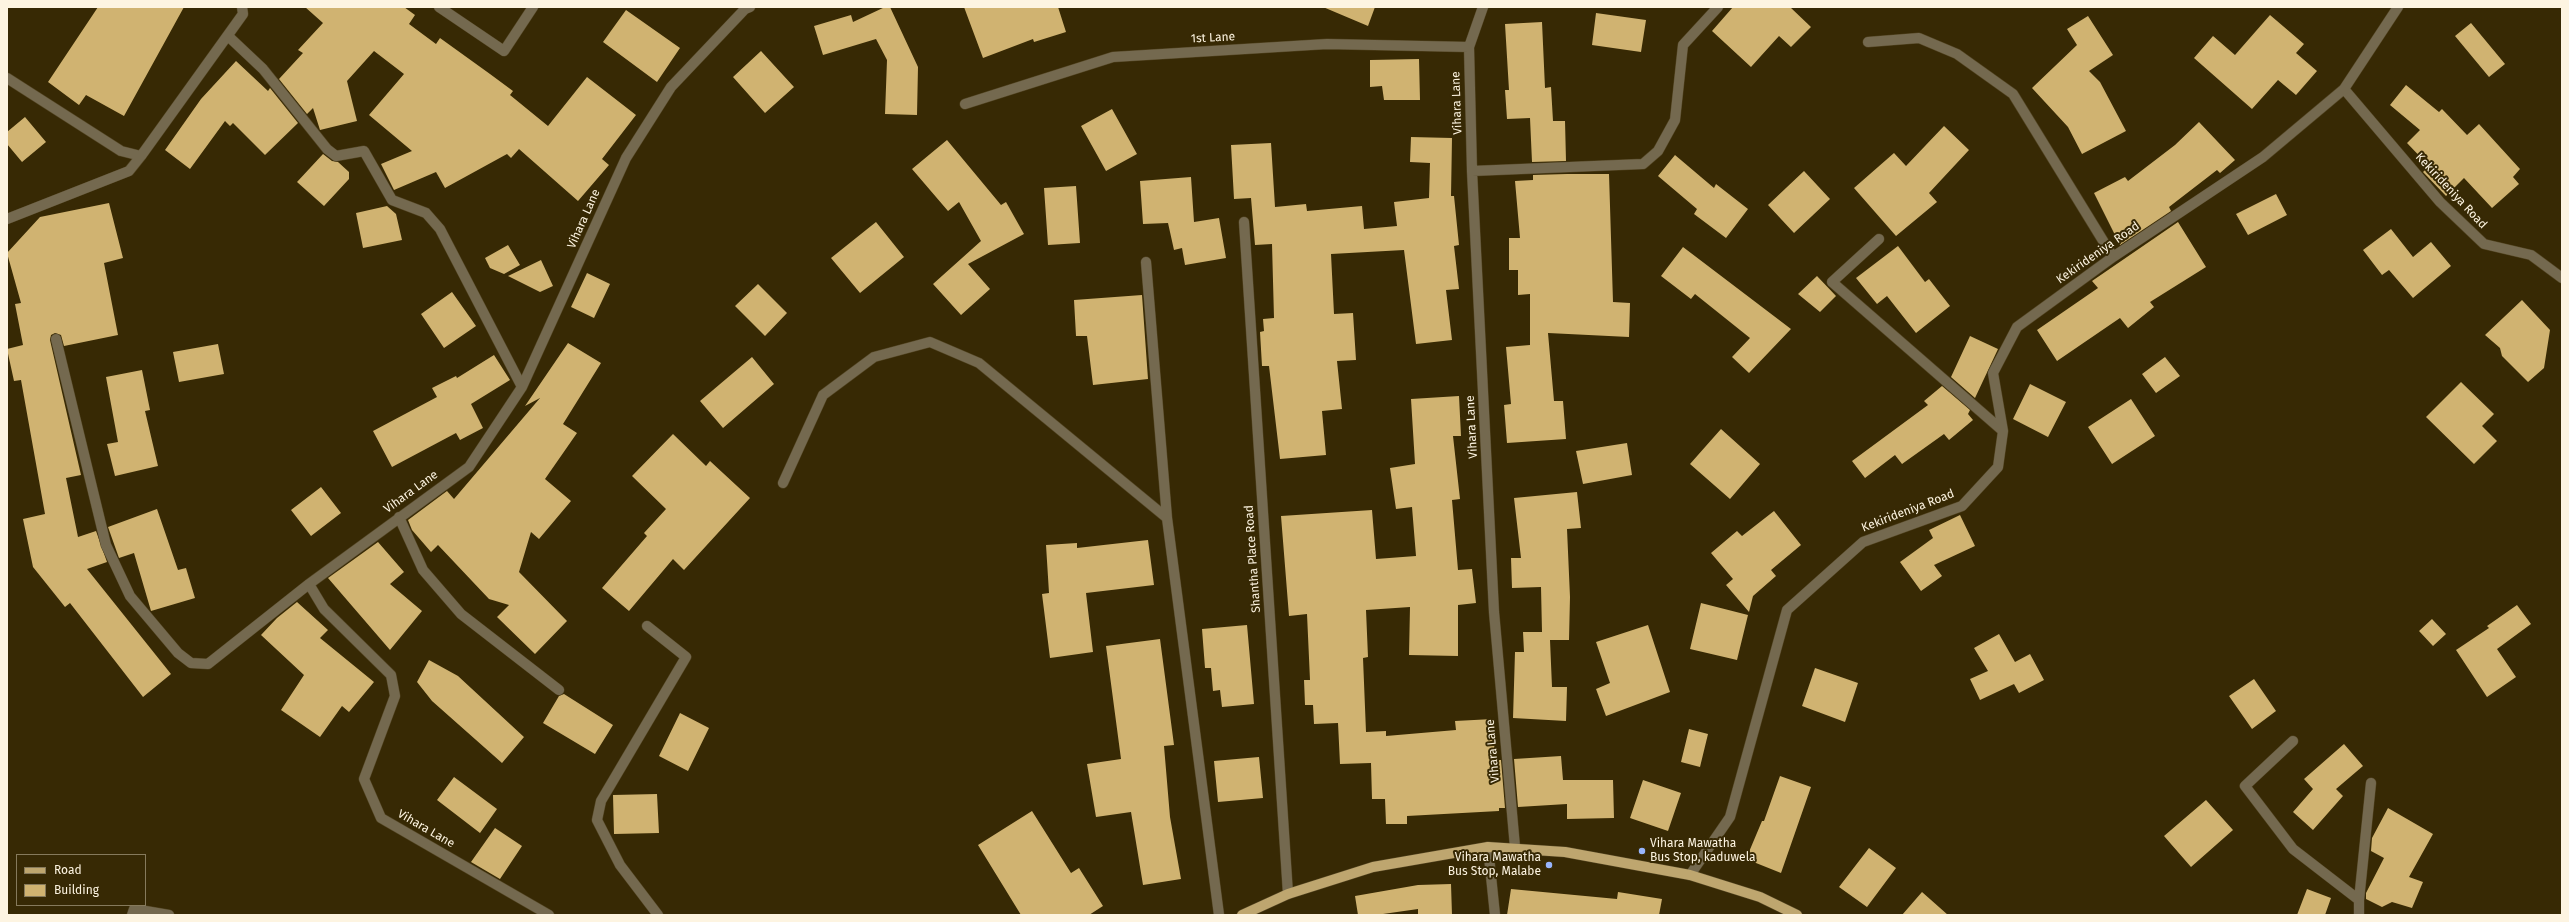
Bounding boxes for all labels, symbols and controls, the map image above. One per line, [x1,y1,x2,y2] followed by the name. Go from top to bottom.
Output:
[1191,30,1235,46] street label: 1st Lane
[1449,71,1465,135] street label: Vihara Lane
[2412,150,2490,232] street label: Kekirideniya Road
[565,187,603,251] street label: Vihara Lane
[2054,219,2142,287] street label: Kekirideniya Road
[1463,395,1481,459] street label: Vihara Lane
[381,468,441,516] street label: Vihara Lane
[1860,487,1956,535] street label: Kekirideniya Road
[1242,505,1264,613] street label: Shantha Place Road
[1483,719,1503,783] street label: Vihara Lane
[395,807,457,851] street label: Vihara Lane
[1650,837,1756,865] place label: Vihara Mawatha Bus Stop, kaduwela
[1637,846,1647,856] marker: Vihara Mawatha Bus Stop, kaduwela
[1448,851,1541,879] place label: Vihara Mawatha Bus Stop, Malabe
[16,854,146,906] legend
[1544,860,1554,870] marker: Vihara Mawatha Bus Stop, Malabe
[54,863,82,877] text: Road
[54,883,99,897] text: Building

